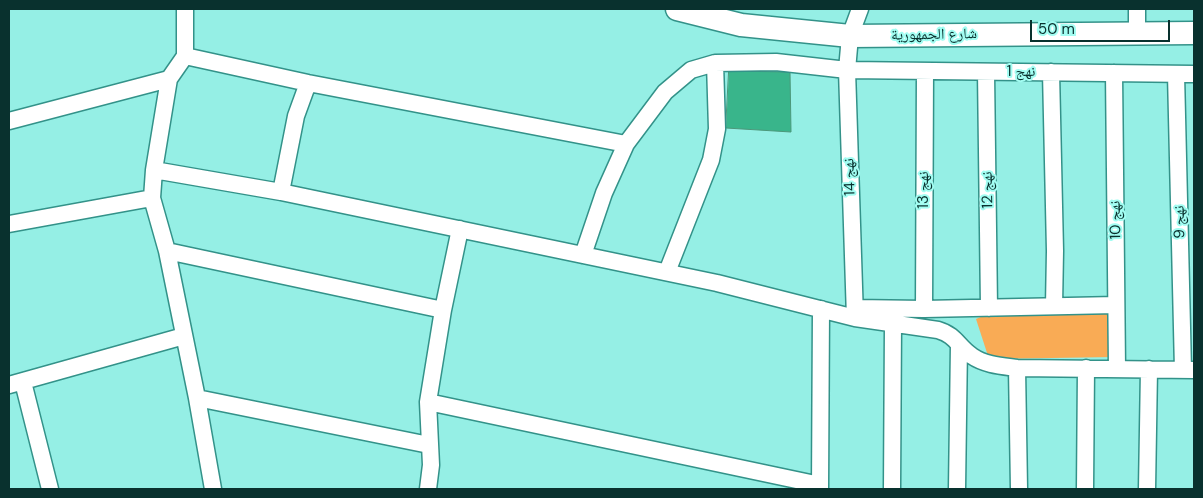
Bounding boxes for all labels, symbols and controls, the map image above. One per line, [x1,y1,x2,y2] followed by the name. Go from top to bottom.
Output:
[1033,10,1173,42] scale bar
[1038,19,1075,39] text: 50 m
[891,25,977,45] street label: شارع الجمهورية
[1007,63,1035,81] street label: نهج 1
[840,158,860,196] street label: نهج 14
[915,171,933,209] street label: نهج 13
[979,171,997,209] street label: نهج 12
[1107,200,1125,240] street label: نهج 10
[1171,205,1189,239] street label: نهج 9

